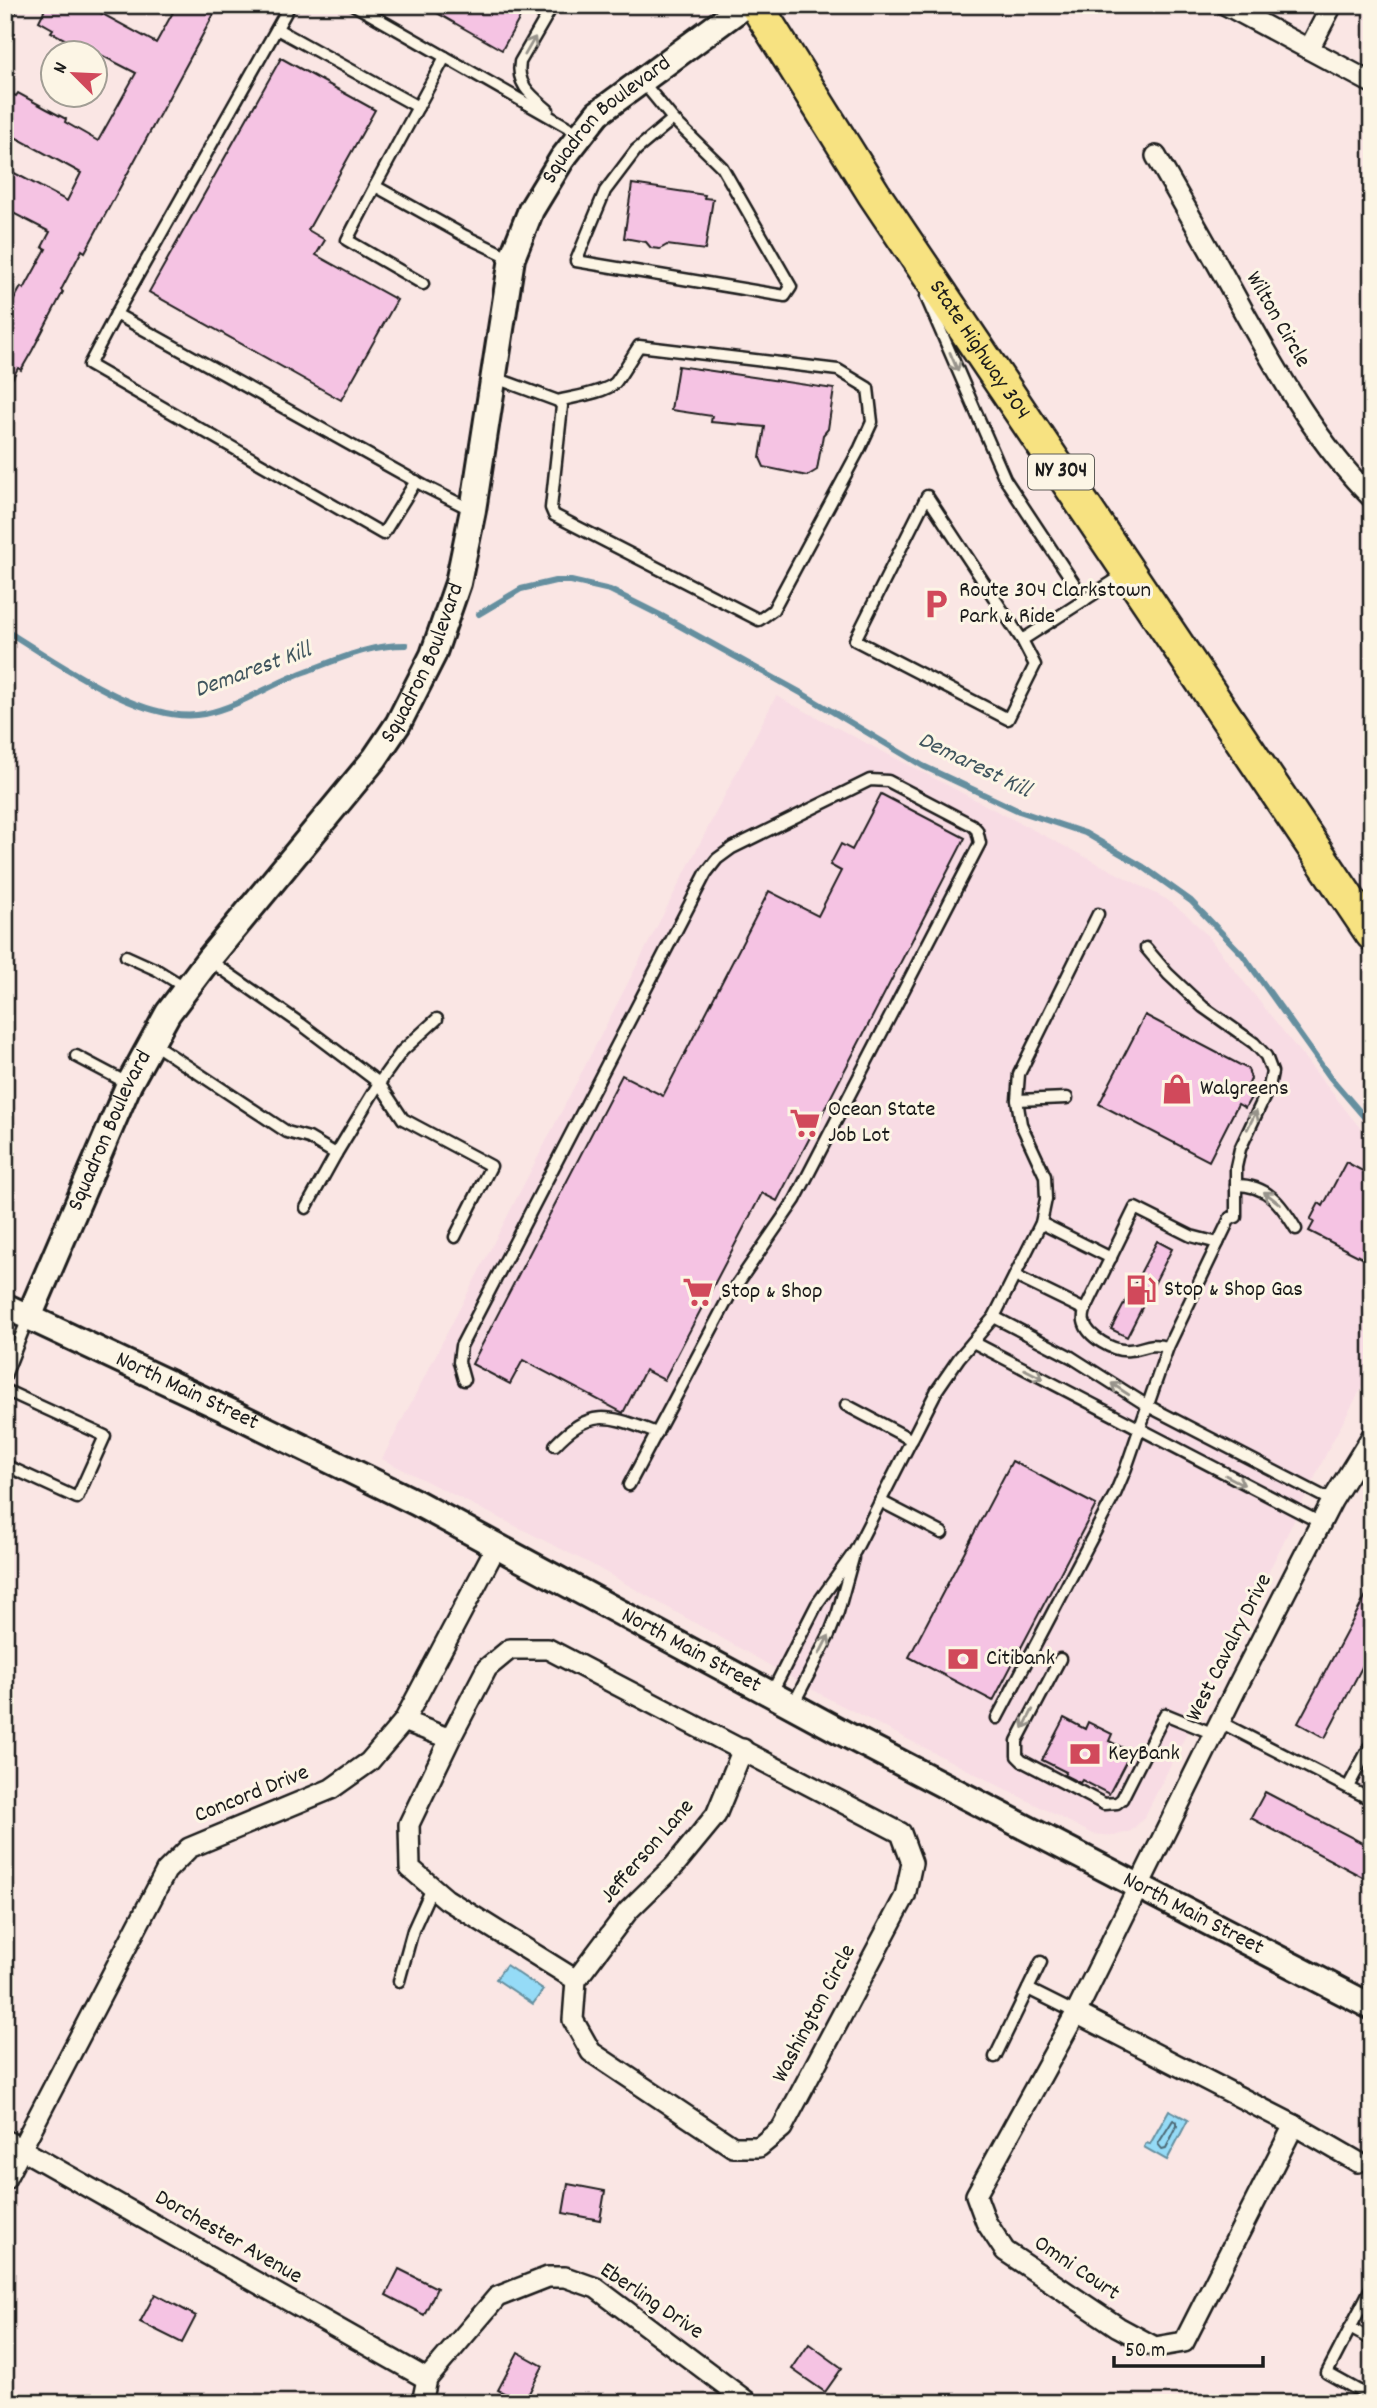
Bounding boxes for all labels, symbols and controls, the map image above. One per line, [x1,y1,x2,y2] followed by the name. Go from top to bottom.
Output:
[523,36,537,56] one-way arrow
[38,38,108,108] north arrow
[534,48,678,191] street label: Squadron Boulevard
[47,59,76,78] text: N
[1236,266,1318,374] street label: Wilton Circle
[920,274,1038,427] street label: State Highway 304
[948,351,961,373] one-way arrow
[1028,454,1094,490] road number: NY 304
[959,575,1151,634] place label: Route 304 Clarkstown Park & Ride
[373,579,473,750] street label: Squadron Boulevard
[919,587,953,621] parking icon: Route 304 Clarkstown Park & Ride
[190,633,318,708] water label: Demarest Kill
[912,724,1038,809] water label: Demarest Kill
[60,1045,161,1216] street label: Squadron Boulevard
[1160,1072,1194,1106] shop icon: Walgreens
[1200,1073,1289,1106] place label: Walgreens
[828,1094,935,1153] place label: Ocean State Job Lot
[788,1106,822,1140] supermarket icon: Ocean State Job Lot
[1246,1110,1260,1131] one-way arrow
[1263,1191,1282,1206] one-way arrow
[1124,1273,1158,1307] fuel station icon: Stop & Shop Gas
[1164,1274,1303,1307] place label: Stop & Shop Gas
[681,1275,715,1309] supermarket icon: Stop & Shop
[721,1276,823,1309] place label: Stop & Shop
[110,1344,264,1440] street label: North Main Street
[1023,1367,1044,1381] one-way arrow
[1111,1381,1131,1395] one-way arrow
[1225,1473,1245,1487] one-way arrow
[1178,1568,1282,1728] street label: West Cavalry Drive
[615,1600,767,1702] street label: North Main Street
[817,1635,831,1656] one-way arrow
[946,1642,980,1676] bank icon: Citibank
[986,1643,1055,1676] place label: Citibank
[1021,1709,1035,1729] one-way arrow
[1068,1737,1102,1771] bank icon: KeyBank
[1108,1738,1180,1771] place label: KeyBank
[190,1757,314,1833] street label: Concord Drive
[593,1792,703,1912] street label: Jefferson Lane
[1117,1864,1269,1965] street label: North Main Street
[765,1939,865,2089] street label: Washington Circle
[148,2182,308,2294] street label: Dorchester Avenue
[1026,2228,1126,2310] street label: Omni Court
[592,2255,710,2349] street label: Eberling Drive
[1114,2324,1263,2368] scale bar
[1125,2337,1165,2367] text: 50 m

